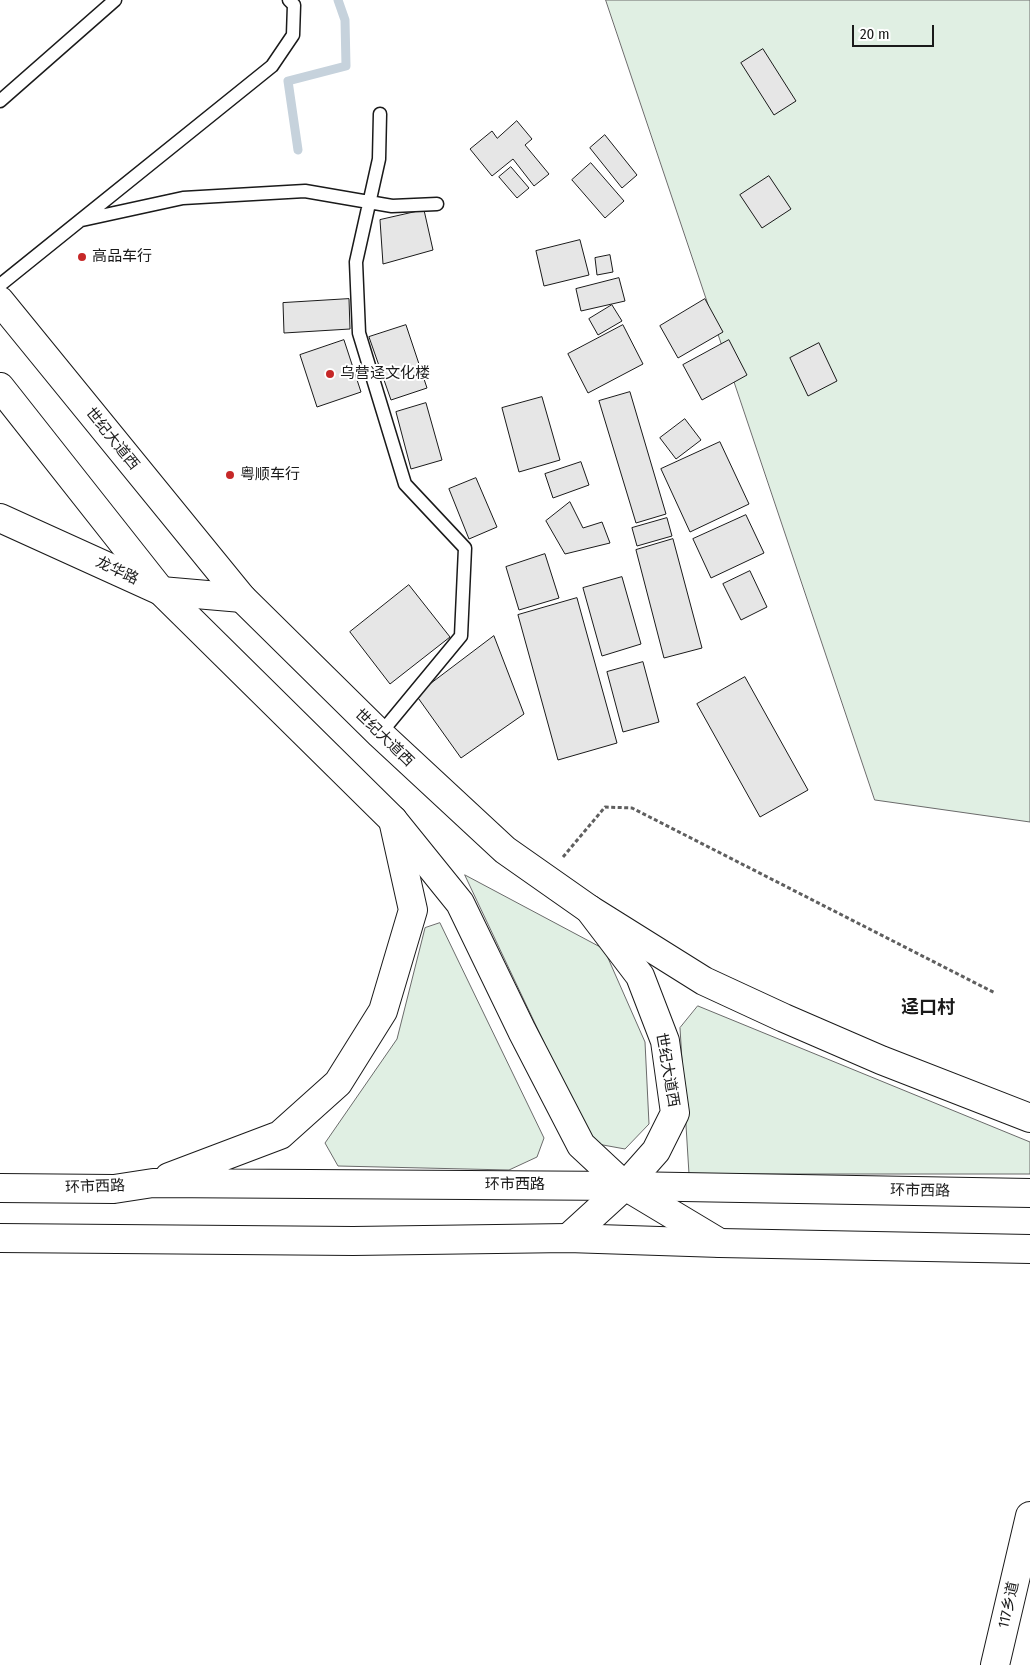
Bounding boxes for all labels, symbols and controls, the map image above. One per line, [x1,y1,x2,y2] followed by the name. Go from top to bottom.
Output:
[855,15,938,47] scale bar
[860,25,890,43] text: 20 m
[92,248,152,266] place label: 高品车行
[76,251,88,263] marker: 高品车行
[340,365,430,383] place label: 乌营迳文化楼
[324,368,336,380] marker: 乌营迳文化楼
[81,404,143,474] street label: 世纪大道西
[240,466,300,484] place label: 粤顺车行
[224,469,236,481] marker: 粤顺车行
[93,553,141,589] street label: 龙华路
[351,705,417,771] street label: 世纪大道西
[901,997,955,1019] district label: 迳口村
[652,1032,682,1108] street label: 世纪大道西
[485,1176,545,1194] street label: 环市西路
[65,1177,125,1197] street label: 环市西路
[890,1181,950,1201] street label: 环市西路
[995,1580,1023,1630] street label: 117乡道

